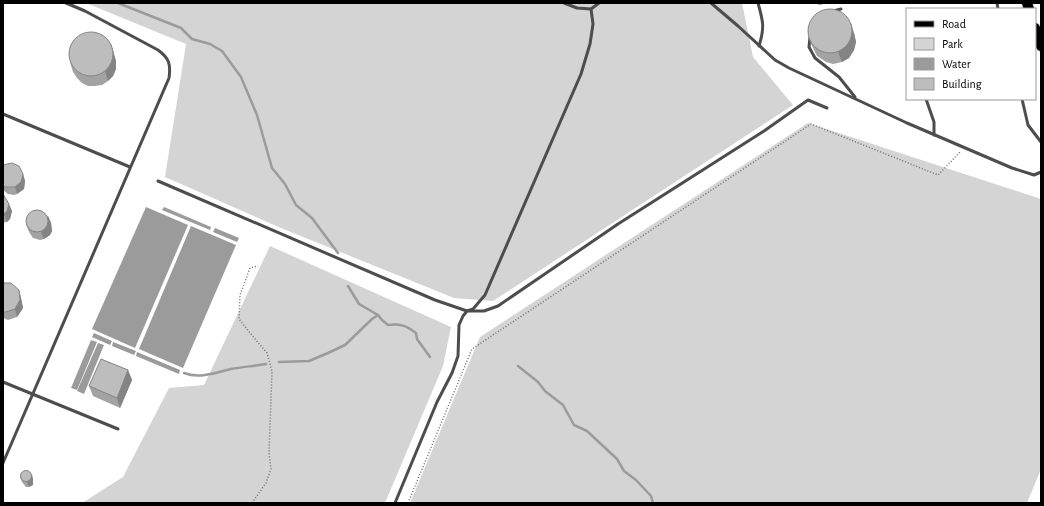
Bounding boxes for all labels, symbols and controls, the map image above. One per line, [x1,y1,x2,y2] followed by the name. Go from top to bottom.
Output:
[906,8,1036,100] legend
[942,18,966,30] text: Road
[942,38,963,50] text: Park
[942,58,971,70] text: Water
[942,78,982,90] text: Building

